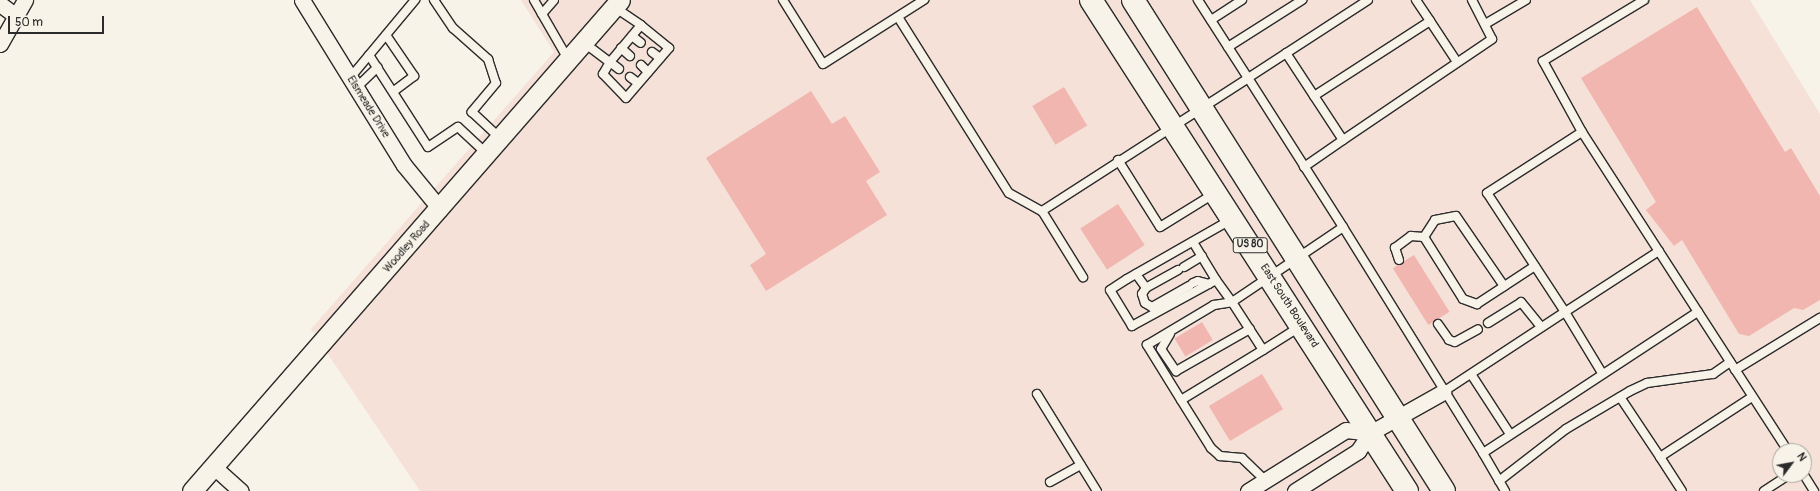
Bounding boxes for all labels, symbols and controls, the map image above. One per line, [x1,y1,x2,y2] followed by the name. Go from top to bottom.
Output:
[10,8,106,34] scale bar
[15,15,43,30] text: 50 m
[344,74,392,140] street label: Elsmeade Drive
[381,218,433,276] street label: Woodley Road
[1232,237,1268,253] road number: US 80
[1257,262,1321,350] street label: East South Boulevard
[1772,443,1812,483] north arrow
[1794,450,1809,464] text: N

